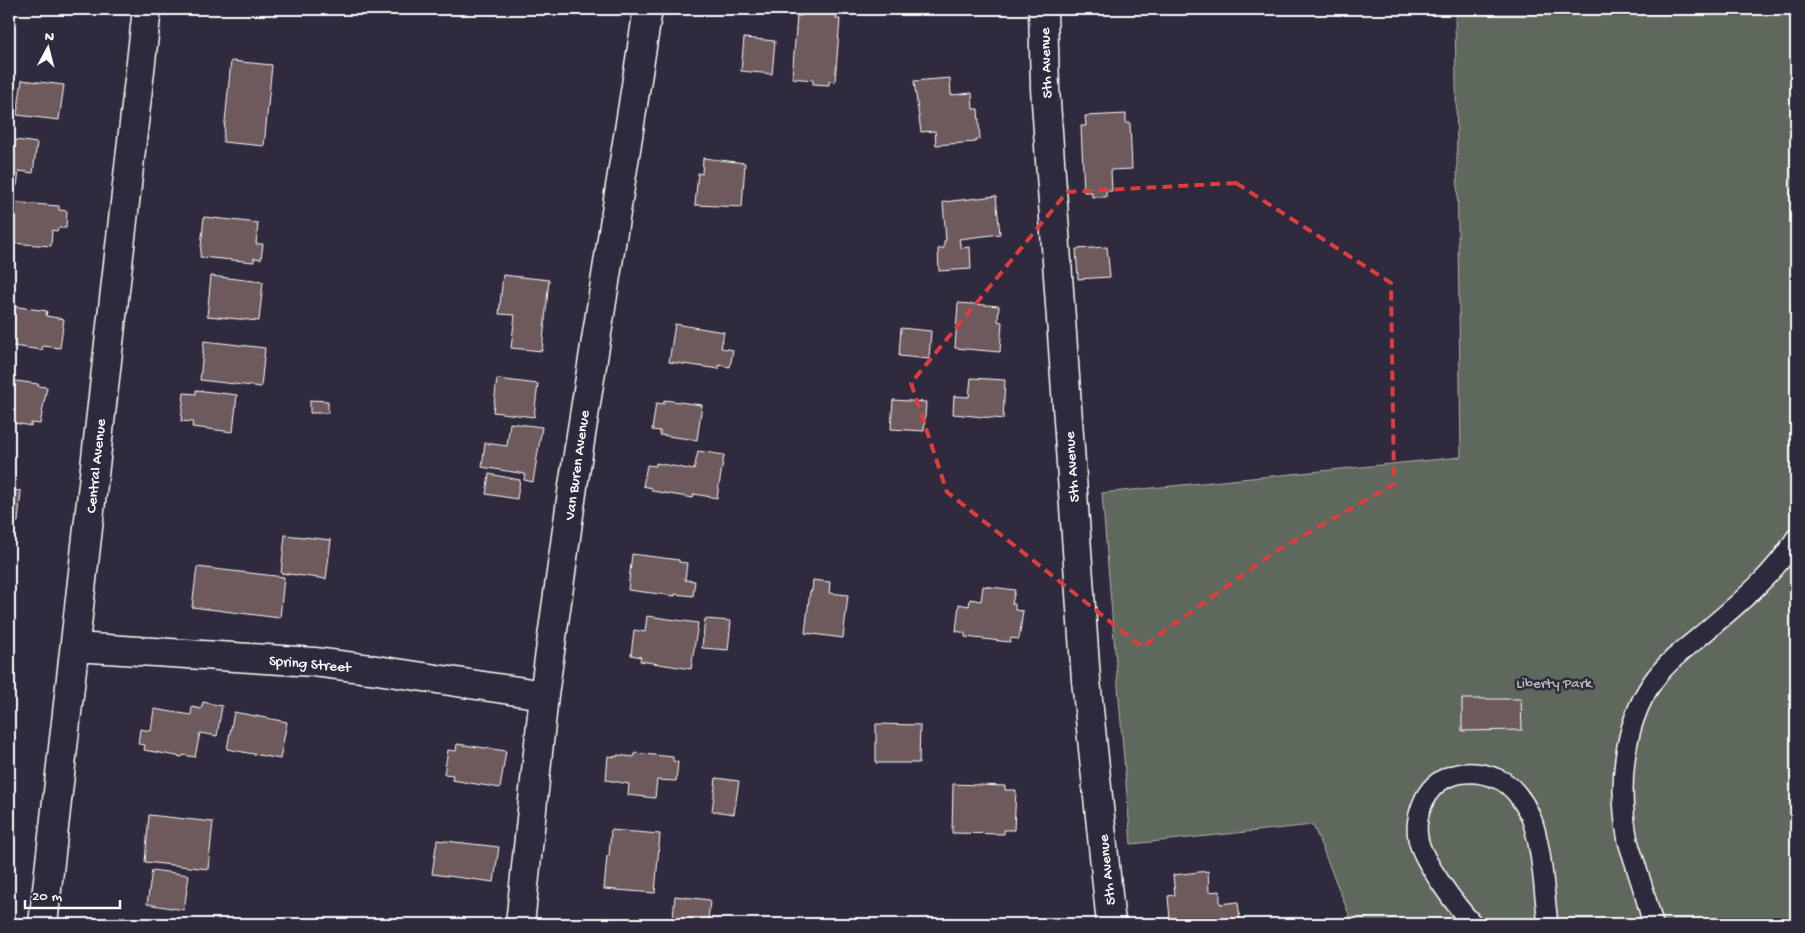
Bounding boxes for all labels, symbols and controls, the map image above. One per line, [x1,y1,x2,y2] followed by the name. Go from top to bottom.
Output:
[22,22,72,72] north arrow
[1037,27,1057,99] street label: 5th Avenue
[44,29,55,47] text: N
[561,409,595,522] street label: Van Buren Avenue
[83,418,111,514] street label: Central Avenue
[1062,431,1084,503] street label: 5th Avenue
[268,652,353,678] street label: Spring Street
[1516,675,1593,693] park label: Liberty Park
[1095,833,1121,906] street label: 5th Avenue
[25,878,120,910] scale bar
[32,888,62,906] text: 20 m

